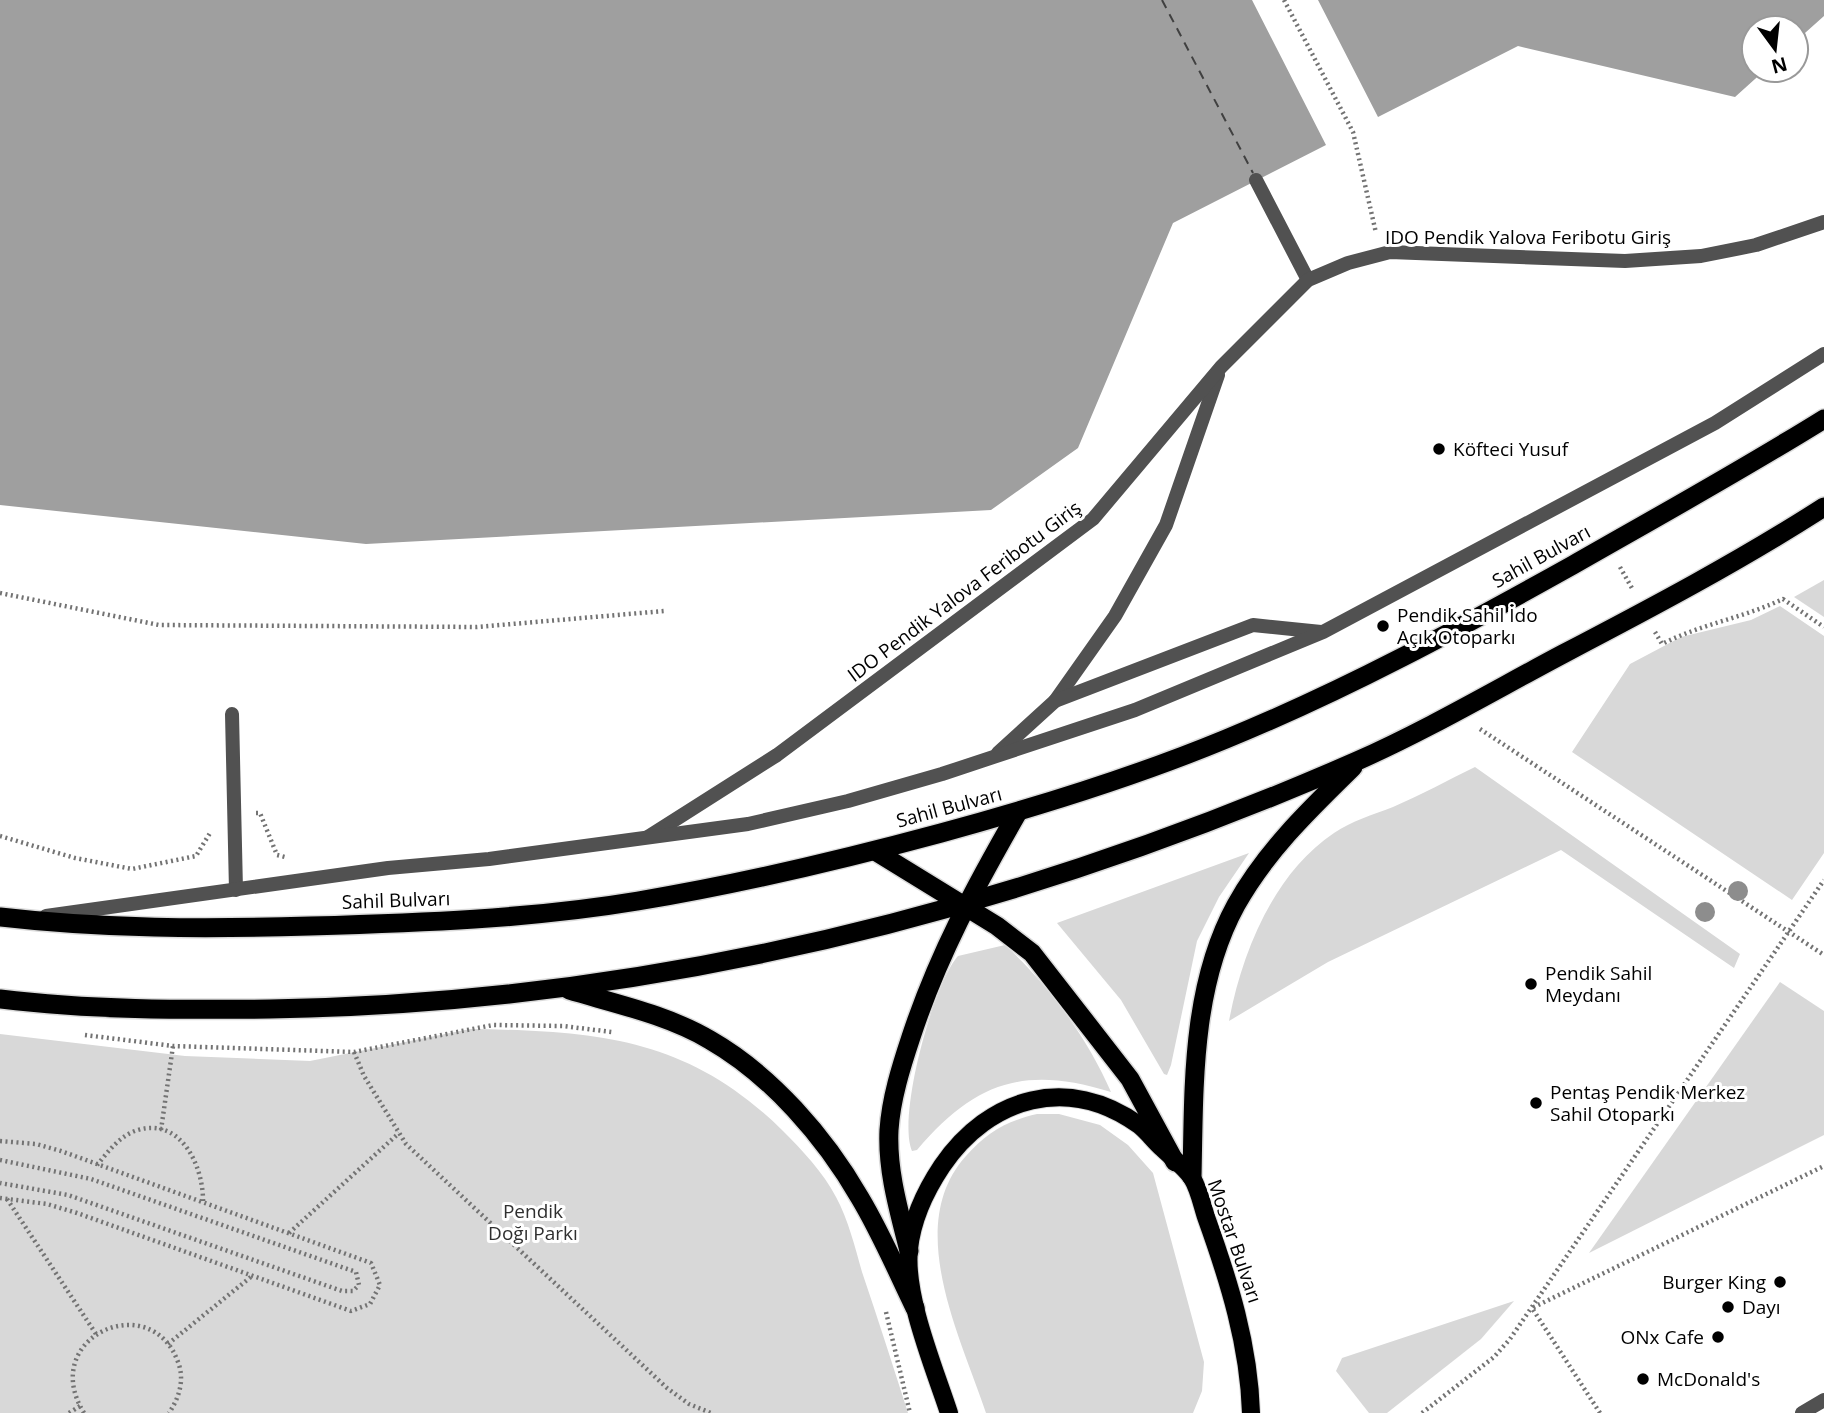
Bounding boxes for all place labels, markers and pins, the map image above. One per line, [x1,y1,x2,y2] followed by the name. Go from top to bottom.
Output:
[1453,436,1570,462] place label: Köfteci Yusuf
[1431,441,1447,457] marker: Köfteci Yusuf
[1397,602,1538,650] place label: Pendik Sahil İdo Açık Otoparkı
[1375,618,1391,634] marker: Pendik Sahil İdo Açık Otoparkı
[1545,960,1652,1008] place label: Pendik Sahil Meydanı
[1523,976,1539,992] marker: Pendik Sahil Meydanı
[1550,1079,1745,1127] place label: Pentaş Pendik Merkez Sahil Otoparkı
[1528,1095,1544,1111] marker: Pentaş Pendik Merkez Sahil Otoparkı
[1662,1269,1766,1295] place label: Burger King
[1772,1274,1788,1290] marker: Burger King
[1742,1294,1781,1320] place label: Dayı
[1720,1299,1736,1315] marker: Dayı
[1620,1324,1704,1350] place label: ONx Cafe
[1710,1329,1726,1345] marker: ONx Cafe
[1657,1366,1760,1392] place label: McDonald's
[1635,1371,1651,1387] marker: McDonald's

